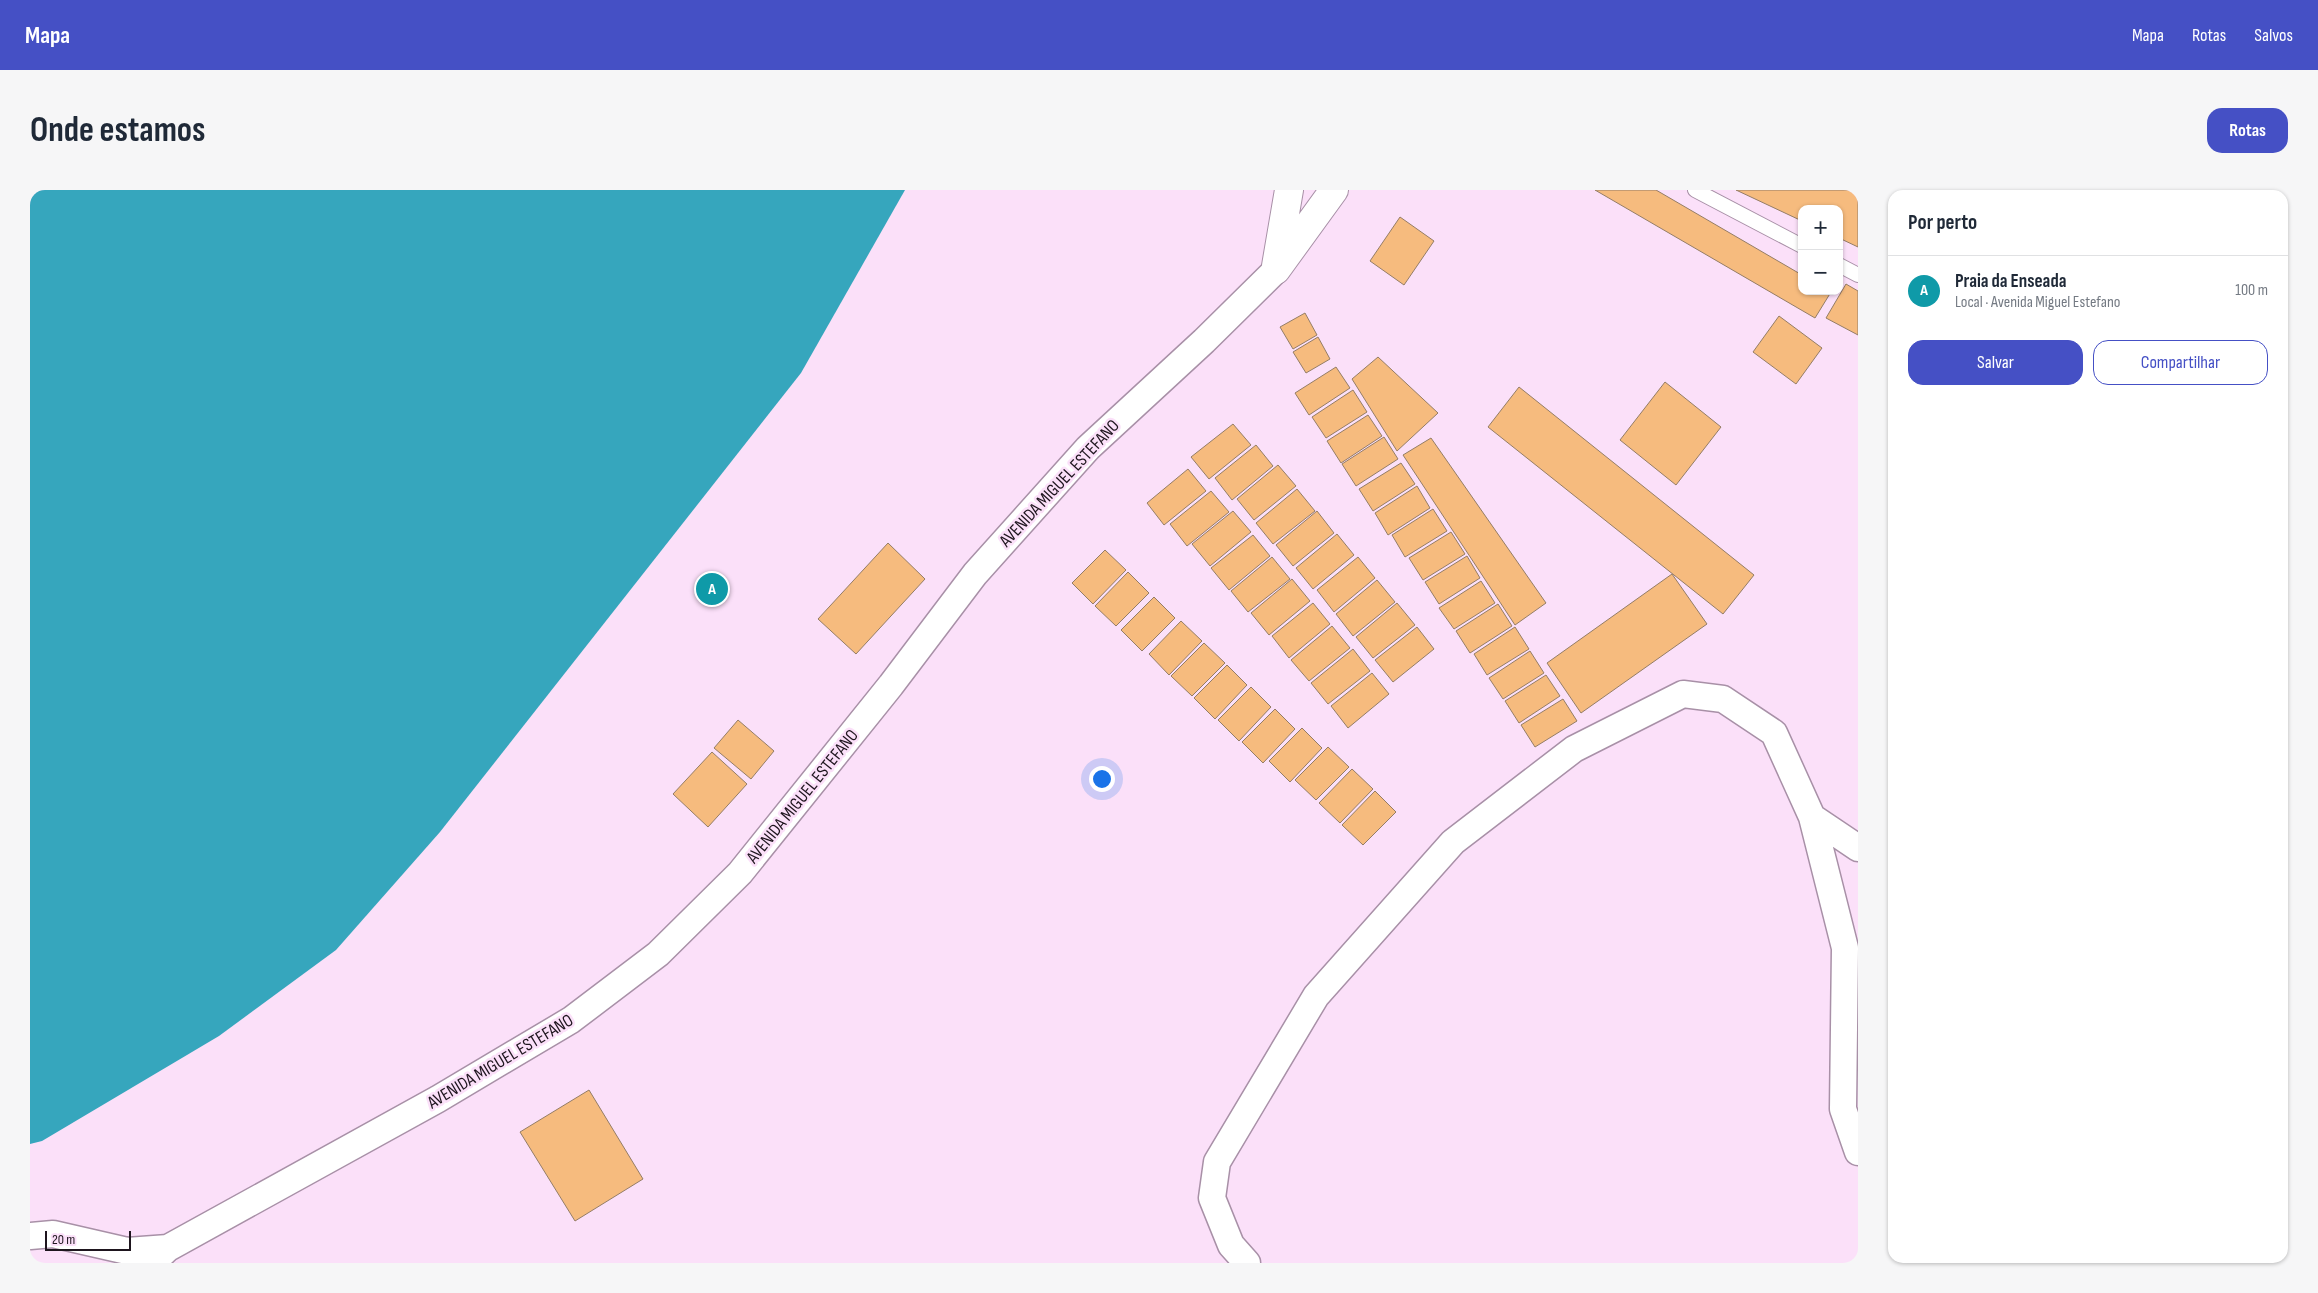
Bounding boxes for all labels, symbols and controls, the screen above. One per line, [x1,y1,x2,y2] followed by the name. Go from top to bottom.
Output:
[25,21,70,50] text: Mapa
[2132,25,2164,46] text: Mapa
[2192,25,2226,46] text: Rotas
[2254,25,2293,46] text: Salvos
[2207,108,2288,153] button: Rotas
[30,109,206,152] text: Onde estamos
[1798,205,1843,295] map controls
[1798,205,1843,250] button: +
[1908,210,1977,235] text: Por perto
[1798,250,1843,295] button: −
[1955,270,2066,293] text: Praia da Enseada
[1920,281,1928,300] text: A
[2235,281,2268,300] text: 100 m
[1955,293,2120,312] text: Local · Avenida Miguel Estefano
[1908,340,2083,385] button: Salvar
[2093,340,2268,385] button: Compartilhar
[994,415,1124,552] street label: AVENIDA MIGUEL ESTEFANO
[696,570,728,608] pin: A
[741,725,863,868] street label: AVENIDA MIGUEL ESTEFANO
[1089,766,1115,792] your location
[423,1010,577,1114] street label: AVENIDA MIGUEL ESTEFANO
[45,1228,131,1251] scale bar
[52,1231,75,1248] text: 20 m

